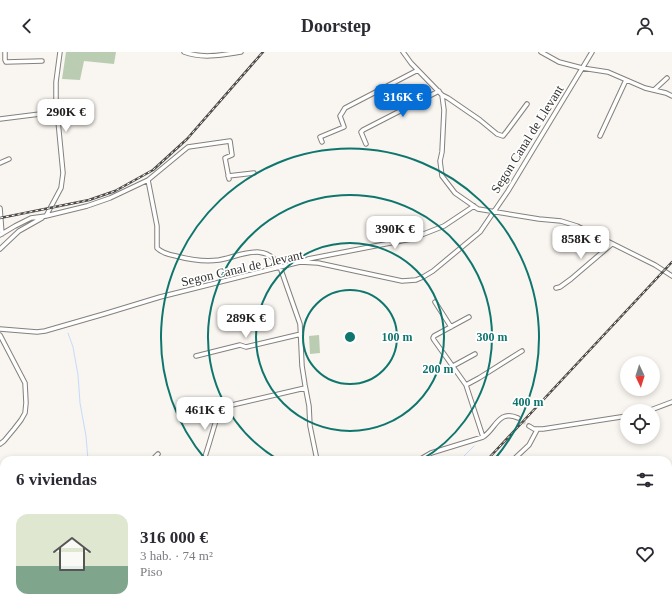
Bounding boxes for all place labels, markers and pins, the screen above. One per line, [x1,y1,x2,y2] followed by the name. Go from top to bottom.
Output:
[370,84,436,118] pin: 316K €
[33,99,99,133] pin: 290K €
[362,216,428,250] pin: 390K €
[548,226,614,260] pin: 858K €
[213,305,279,339] pin: 289K €
[343,330,357,344] centre of rings
[172,397,238,431] pin: 461K €

